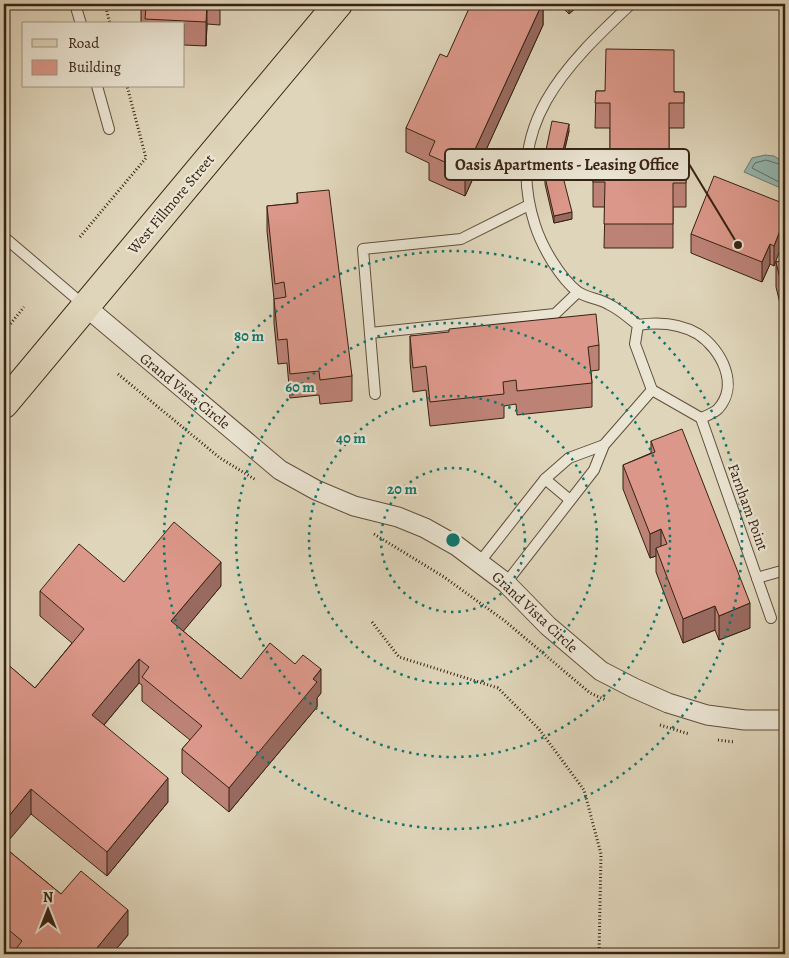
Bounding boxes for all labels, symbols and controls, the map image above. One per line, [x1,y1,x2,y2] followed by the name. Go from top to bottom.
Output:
[22,22,185,88] legend
[68,33,100,53] text: Road
[68,57,121,77] text: Building
[445,149,689,180] callout: Oasis Apartments - Leasing Office
[123,150,219,259] street label: West Fillmore Street
[455,154,679,176] text: Oasis Apartments - Leasing Office
[234,326,264,346] text: 80 m
[136,348,235,434] street label: Grand Vista Circle
[285,377,315,397] text: 60 m
[336,428,366,448] text: 40 m
[723,461,773,553] street label: Farnham Point
[387,479,417,499] text: 20 m
[444,531,462,549] centre of rings
[488,567,583,657] street label: Grand Vista Circle
[22,886,72,936] north arrow
[43,888,53,907] text: N

